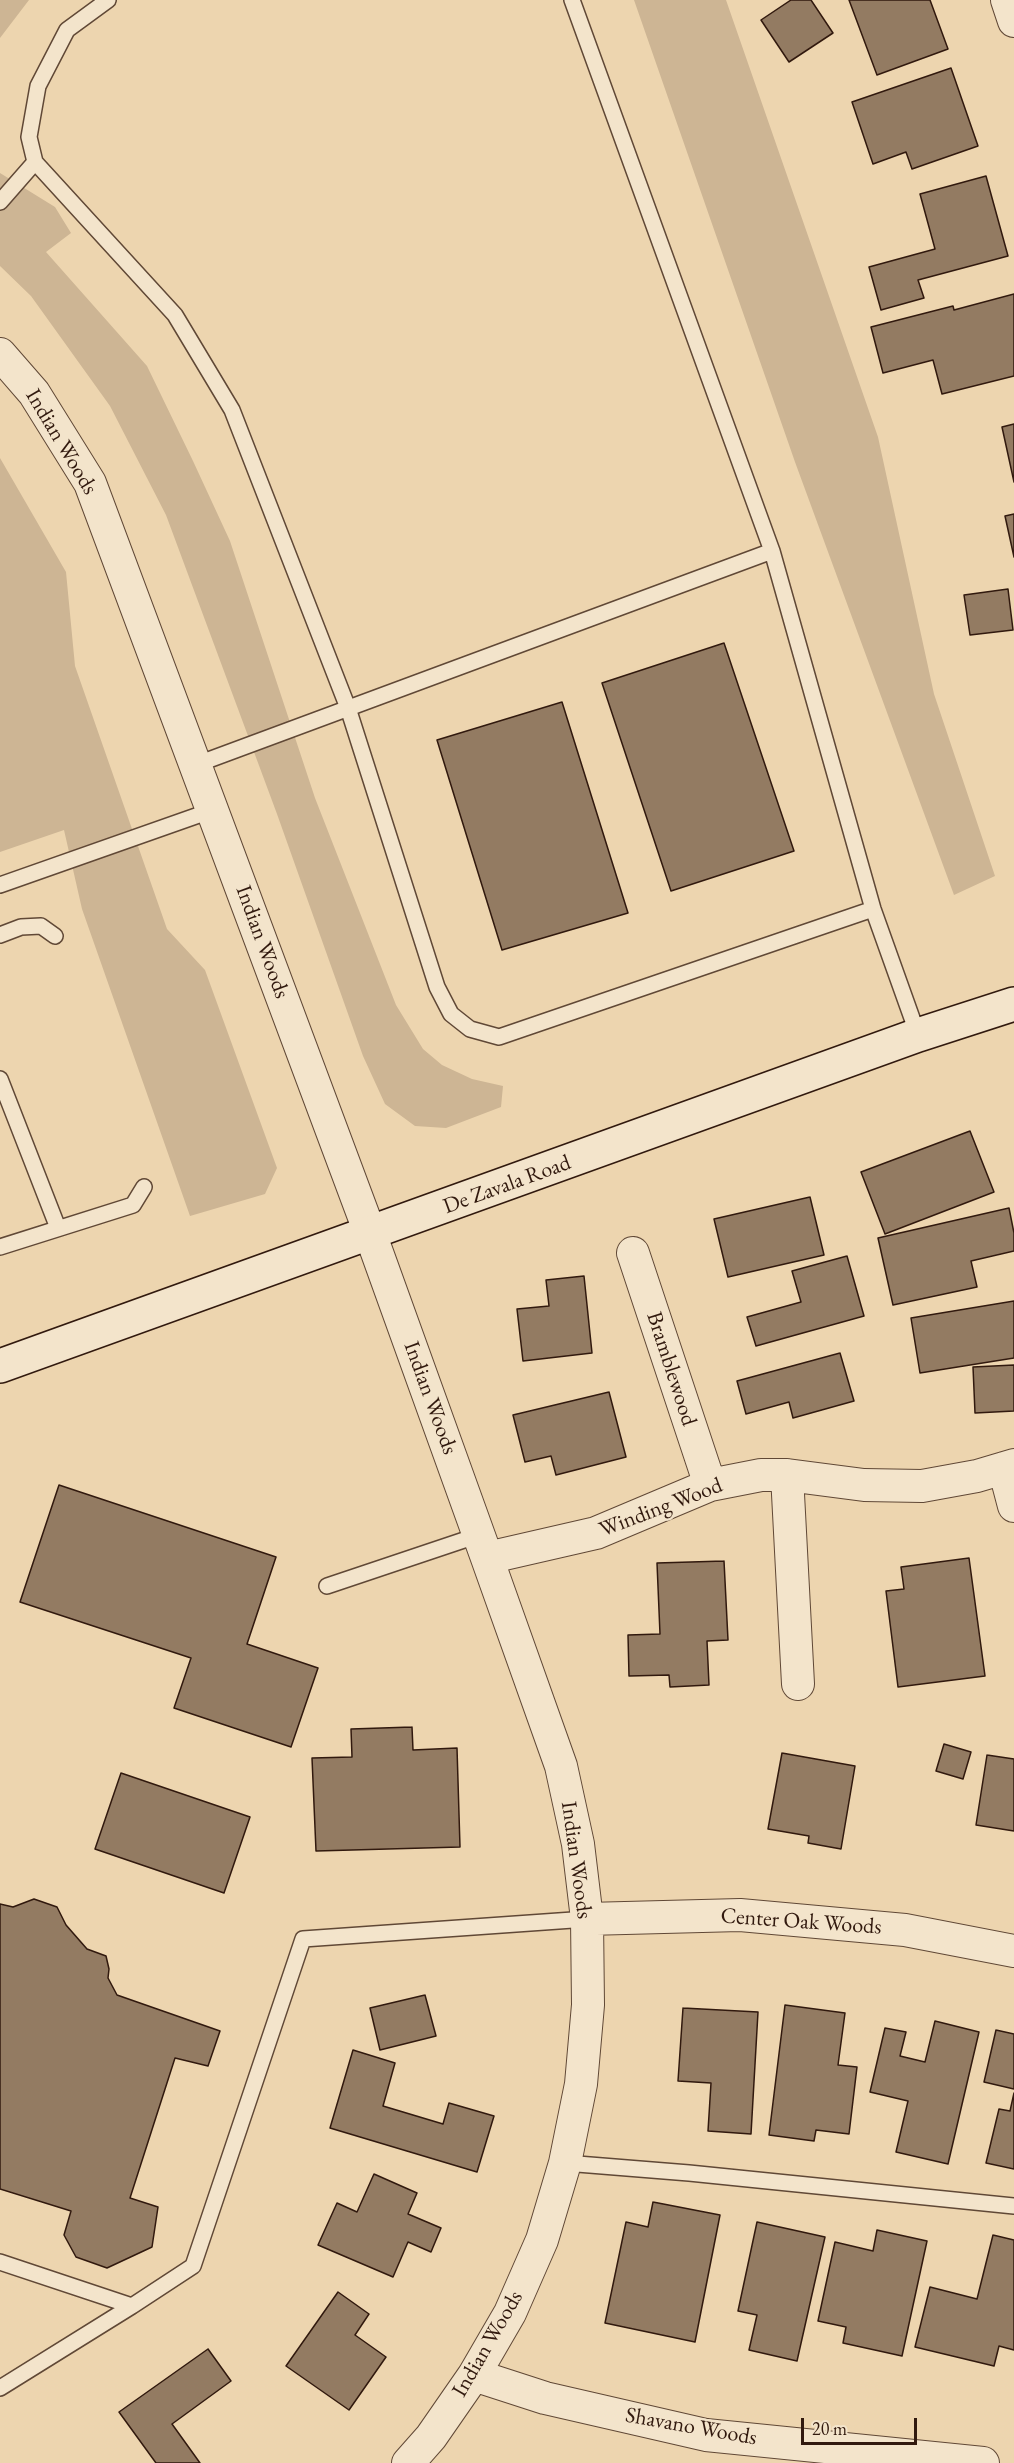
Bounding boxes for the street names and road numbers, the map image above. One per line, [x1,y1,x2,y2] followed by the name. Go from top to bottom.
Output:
[19,384,103,500] street label: Indian Woods
[229,882,295,1002] street label: Indian Woods
[440,1150,574,1220] street label: De Zavala Road
[640,1309,702,1429] street label: Bramblewood
[397,1338,463,1458] street label: Indian Woods
[596,1472,726,1544] street label: Winding Wood
[555,1800,597,1920] street label: Indian Woods
[720,1903,882,1941] street label: Center Oak Woods
[447,2286,529,2402] street label: Indian Woods
[623,2402,759,2452] street label: Shavano Woods

